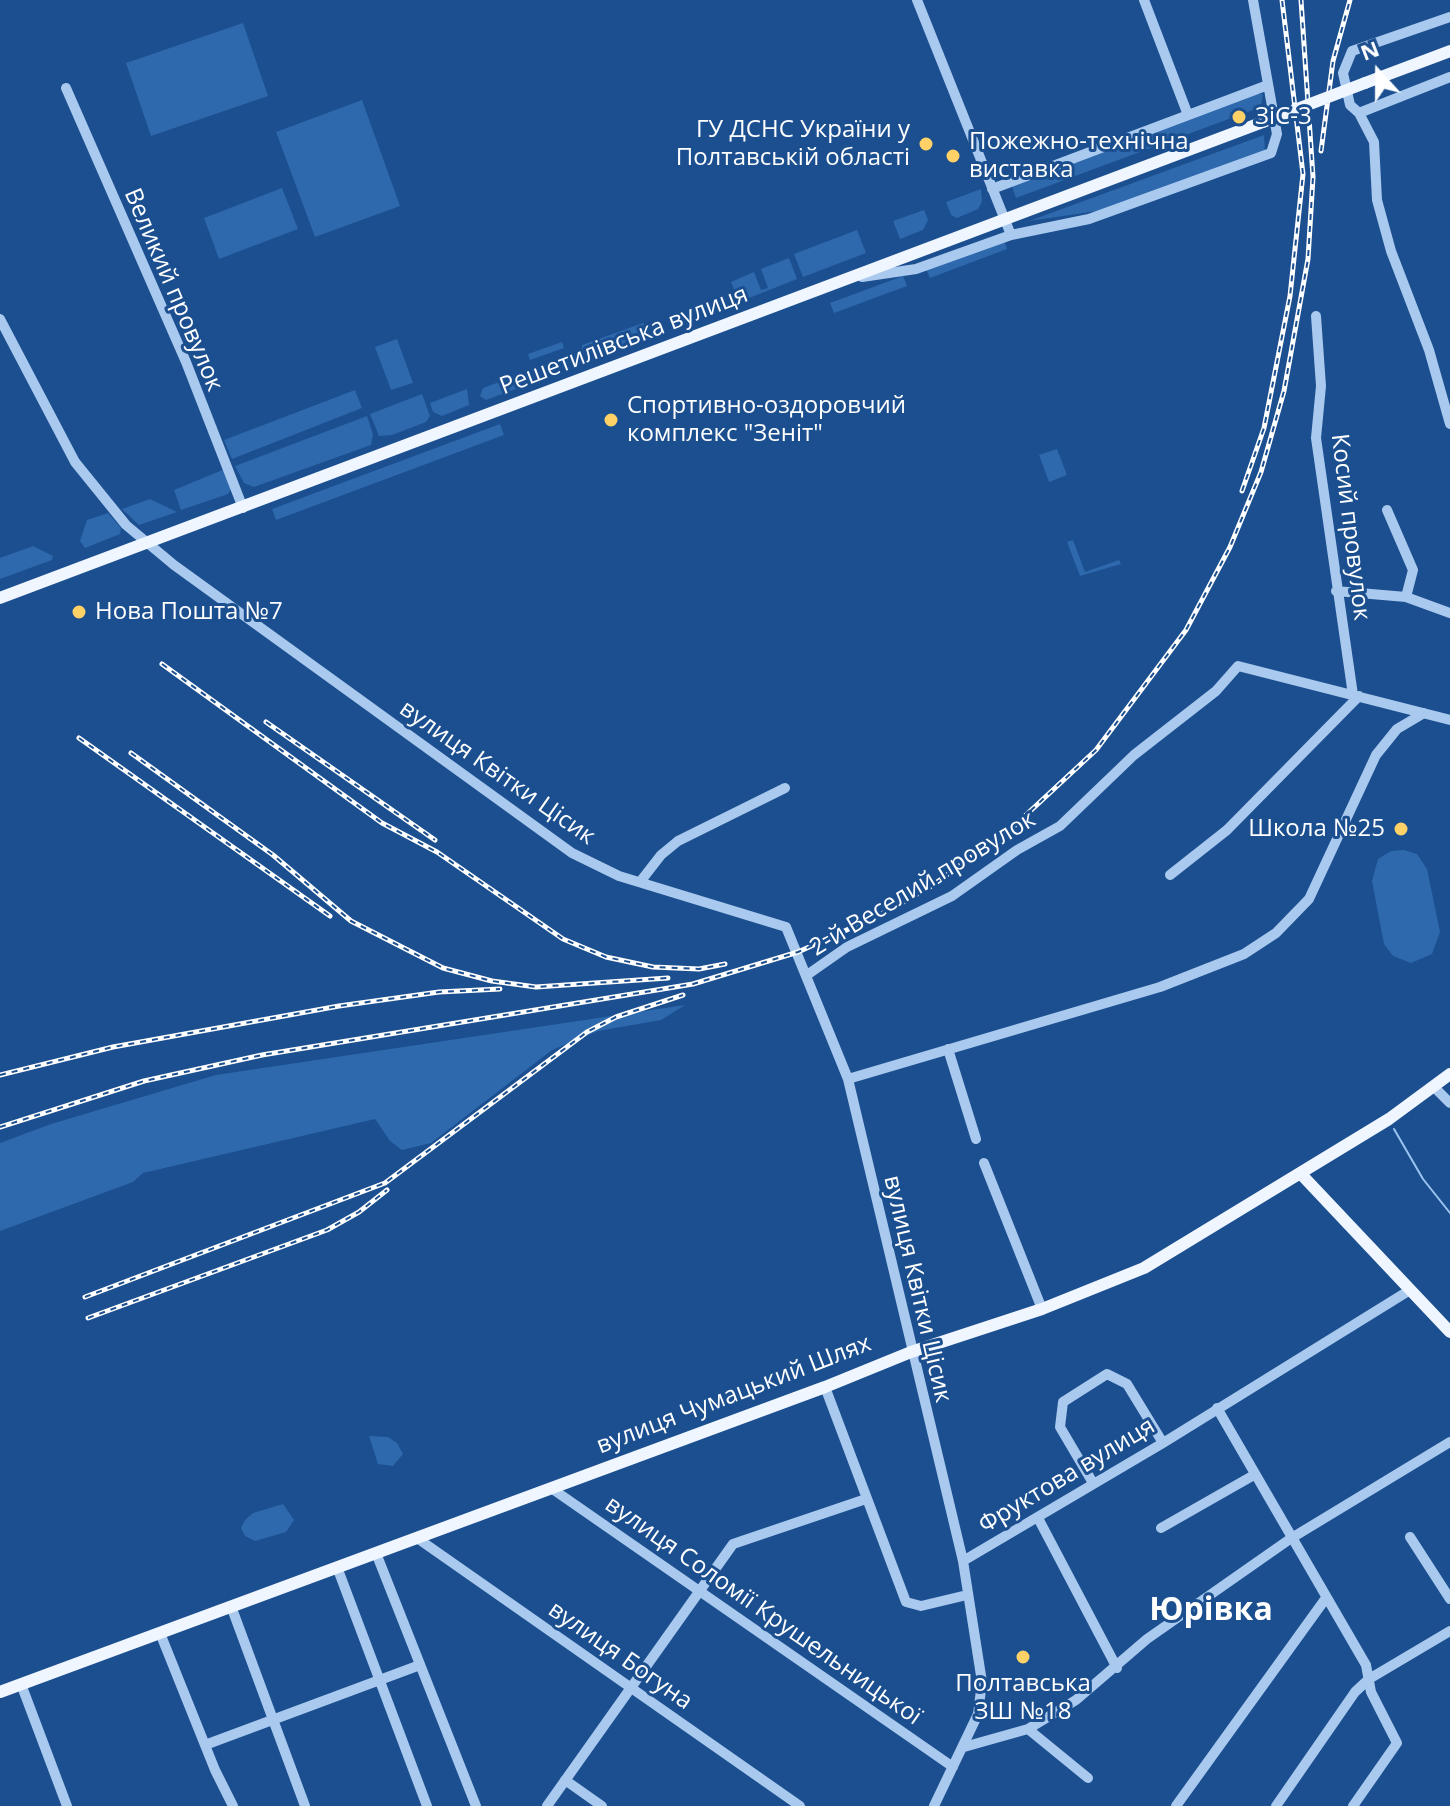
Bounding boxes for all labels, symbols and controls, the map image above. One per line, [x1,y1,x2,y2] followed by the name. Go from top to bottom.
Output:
[1338,32,1418,112] north arrow
[1356,32,1383,67] text: N
[1255,103,1312,131] place label: ЗіС-3
[1230,108,1248,126] marker: ЗіС-3
[676,116,910,172] place label: ГУ ДСНС України у Полтавській області
[969,128,1189,184] place label: Пожежно-технічна виставка
[917,135,935,153] marker: ГУ ДСНС України у Полтавській області
[944,147,962,165] marker: Пожежно-технічна виставка
[117,184,229,396] street label: Великий провулок
[496,280,752,402] street label: Решетилівська вулиця
[627,392,906,448] place label: Спортивно-оздоровчий комплекс "Зеніт"
[602,411,620,429] marker: Спортивно-оздоровчий комплекс "Зеніт"
[1324,432,1376,622] street label: Косий провулок
[95,598,283,626] place label: Нова Пошта №7
[70,603,88,621] marker: Нова Пошта №7
[394,695,600,851] street label: вулиця Квітки Цісик
[805,805,1041,963] street label: 2-й Веселий провулок
[1248,815,1385,843] place label: Школа №25
[1392,820,1410,838] marker: Школа №25
[877,1173,957,1405] street label: вулиця Квітки Цісик
[593,1329,875,1461] street label: вулиця Чумацький Шлях
[974,1412,1160,1540] street label: Фруктова вулиця
[599,1490,927,1732] street label: вулиця Соломії Крушельницької
[1149,1592,1273,1630] district label: Юрівка
[542,1596,698,1716] street label: вулиця Богуна
[1014,1648,1032,1666] marker: Полтавська ЗШ №18
[955,1670,1091,1726] place label: Полтавська ЗШ №18

